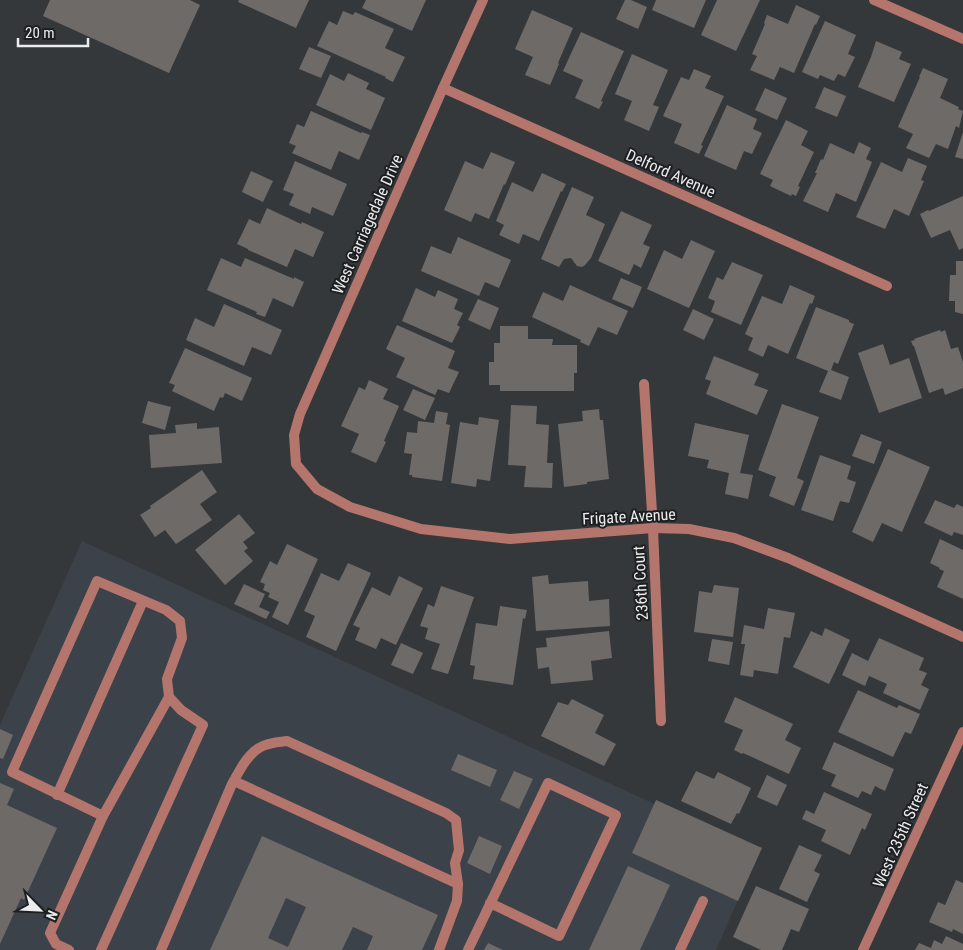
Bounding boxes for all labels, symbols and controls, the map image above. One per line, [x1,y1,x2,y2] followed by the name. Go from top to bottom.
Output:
[18,15,88,47] scale bar
[25,24,55,42] text: 20 m
[623,145,718,202] street label: Delford Avenue
[328,151,407,297] street label: West Carriagedale Drive
[582,505,676,528] street label: Frigate Avenue
[629,545,652,621] street label: 236th Court
[869,780,932,890] street label: West 235th Street
[15,885,65,935] north arrow
[43,908,61,922] text: N

